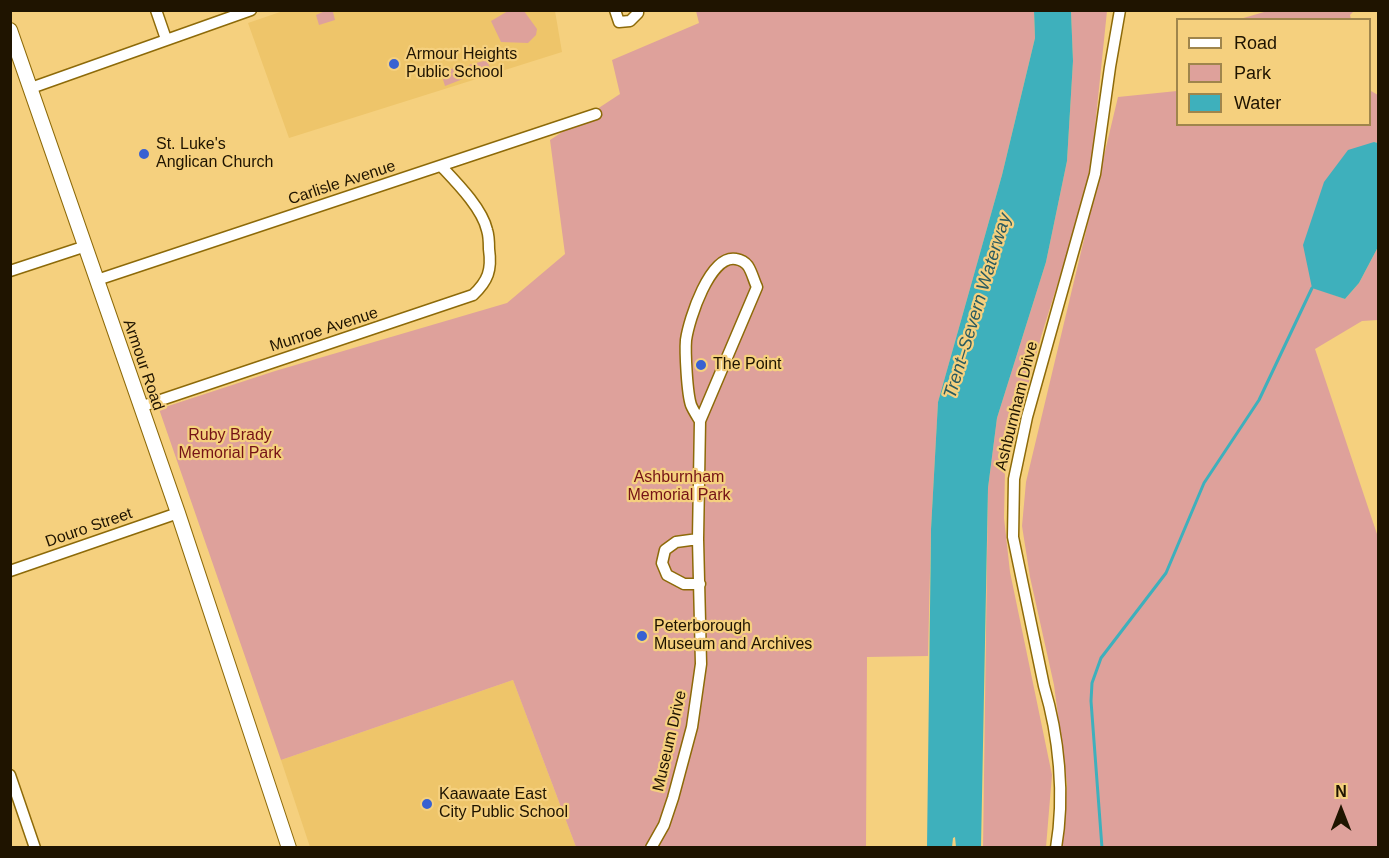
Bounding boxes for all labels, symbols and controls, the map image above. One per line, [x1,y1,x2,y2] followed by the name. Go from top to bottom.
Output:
[1176,18,1371,126] legend
[1234,33,1277,53] text: Road
[406,45,517,83] place label: Armour Heights Public School
[387,57,401,71] marker: Armour Heights Public School
[1234,63,1271,83] text: Park
[1234,93,1281,113] text: Water
[156,135,273,173] place label: St. Luke's Anglican Church
[137,147,151,161] marker: St. Luke's Anglican Church
[286,157,398,209] street label: Carlisle Avenue
[940,211,1016,401] water label: Trent–Severn Waterway
[267,303,381,357] street label: Munroe Avenue
[118,317,168,413] street label: Armour Road
[992,339,1042,473] street label: Ashburnham Drive
[713,355,781,375] place label: The Point
[694,358,708,372] marker: The Point
[178,426,282,464] park label: Ruby Brady Memorial Park
[627,468,731,506] park label: Ashburnham Memorial Park
[43,504,135,552] street label: Douro Street
[654,617,812,655] place label: Peterborough Museum and Archives
[635,629,649,643] marker: Peterborough Museum and Archives
[649,689,691,793] street label: Museum Drive
[1311,780,1371,840] north arrow
[1335,783,1347,800] text: N
[439,785,568,823] place label: Kaawaate East City Public School
[420,797,434,811] marker: Kaawaate East City Public School

